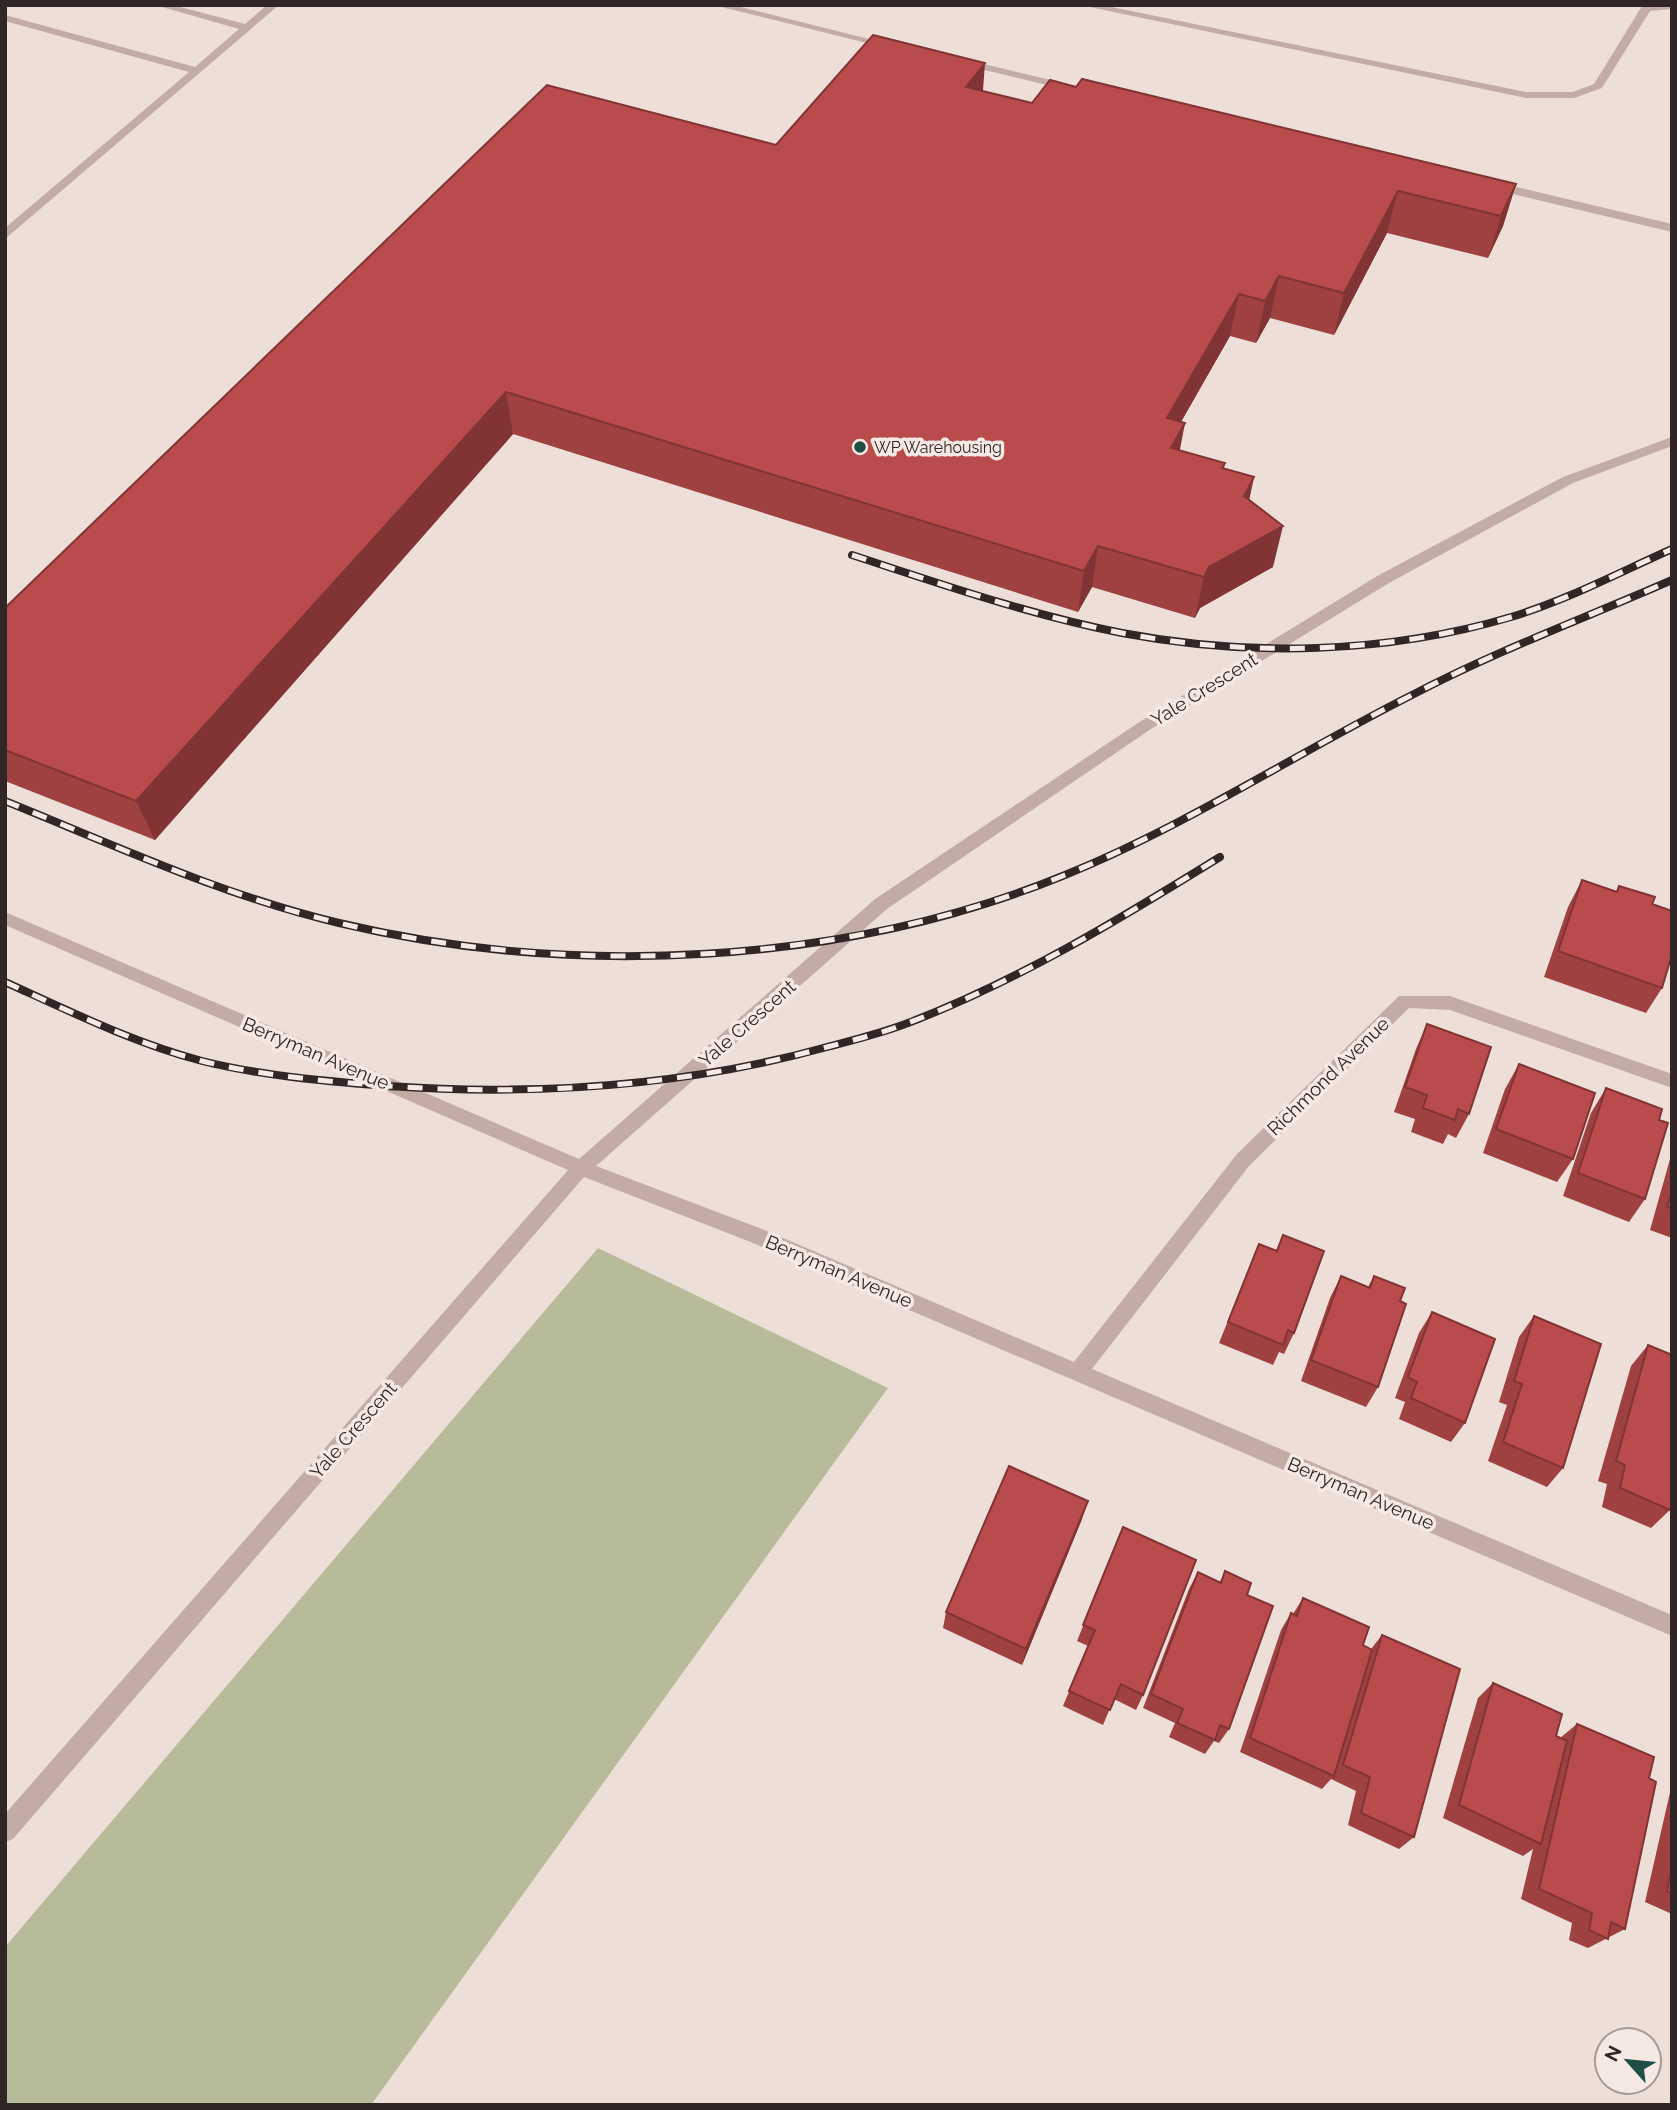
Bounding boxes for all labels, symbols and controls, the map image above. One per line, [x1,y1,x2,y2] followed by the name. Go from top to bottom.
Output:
[874,438,1002,457] place label: WP Warehousing
[852,439,868,455] marker: WP Warehousing
[1147,647,1262,730] street label: Yale Crescent
[694,975,800,1071] street label: Yale Crescent
[239,1012,393,1094] street label: Berryman Avenue
[1263,1012,1393,1140] street label: Richmond Avenue
[762,1230,916,1312] street label: Berryman Avenue
[305,1377,401,1483] street label: Yale Crescent
[1284,1452,1438,1534] street label: Berryman Avenue
[1593,2026,1663,2096] north arrow
[1600,2042,1626,2065] text: N

